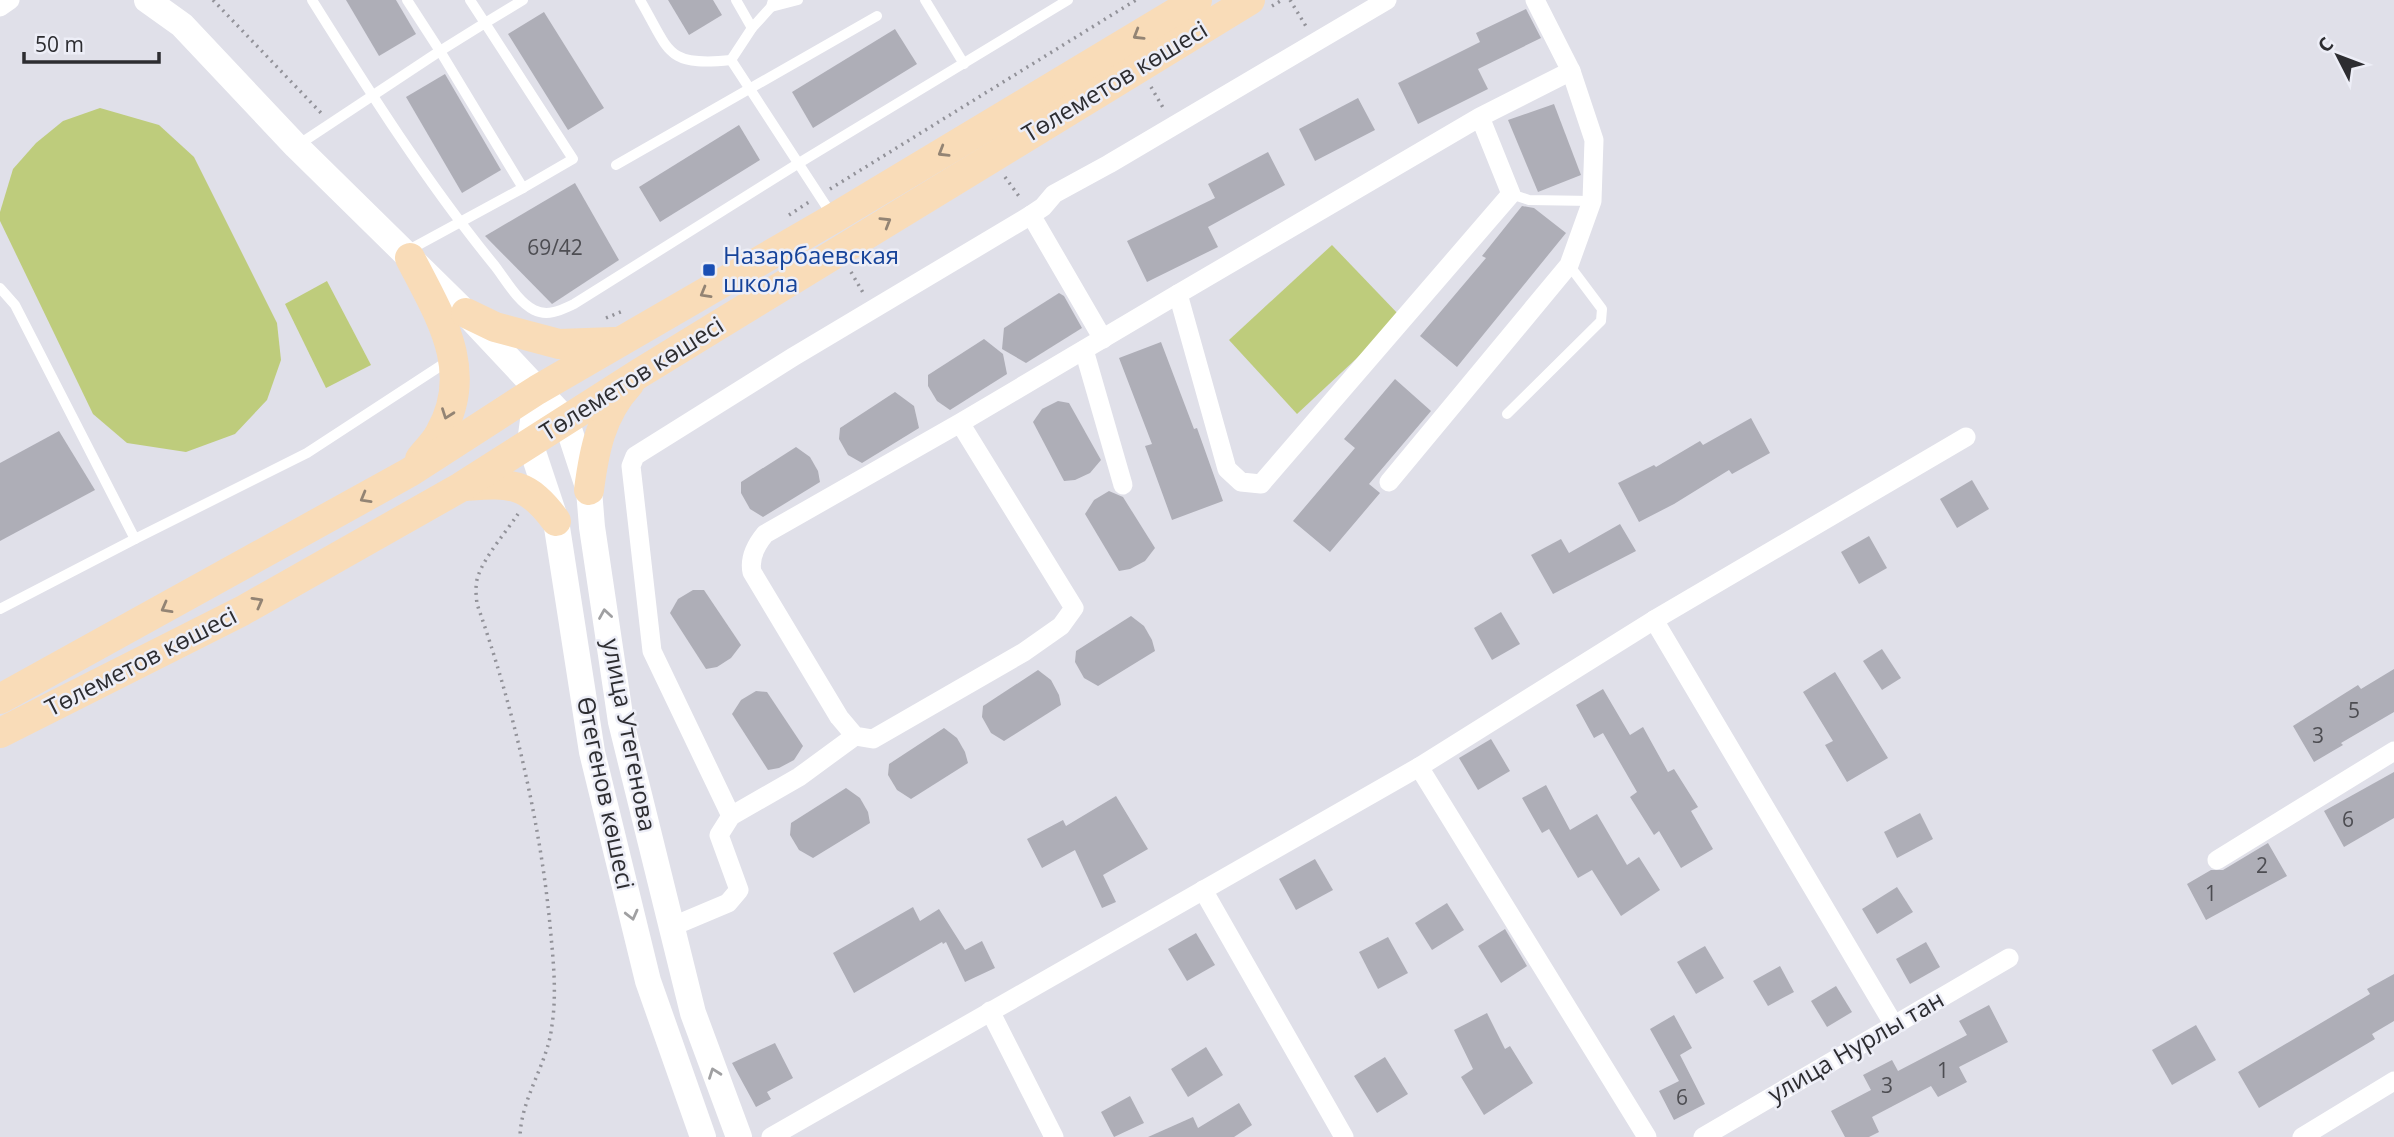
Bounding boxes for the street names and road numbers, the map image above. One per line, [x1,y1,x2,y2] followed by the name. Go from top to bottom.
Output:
[1015,12,1213,149] street label: Төлеметов көшесі
[533,308,729,448] street label: Төлеметов көшесі
[39,598,242,723] street label: Төлеметов көшесі
[596,635,665,834] street label: улица Утегенова
[570,693,643,892] street label: Өтегенов көшесі
[1761,982,1949,1110] street label: улица Нурлы тан

